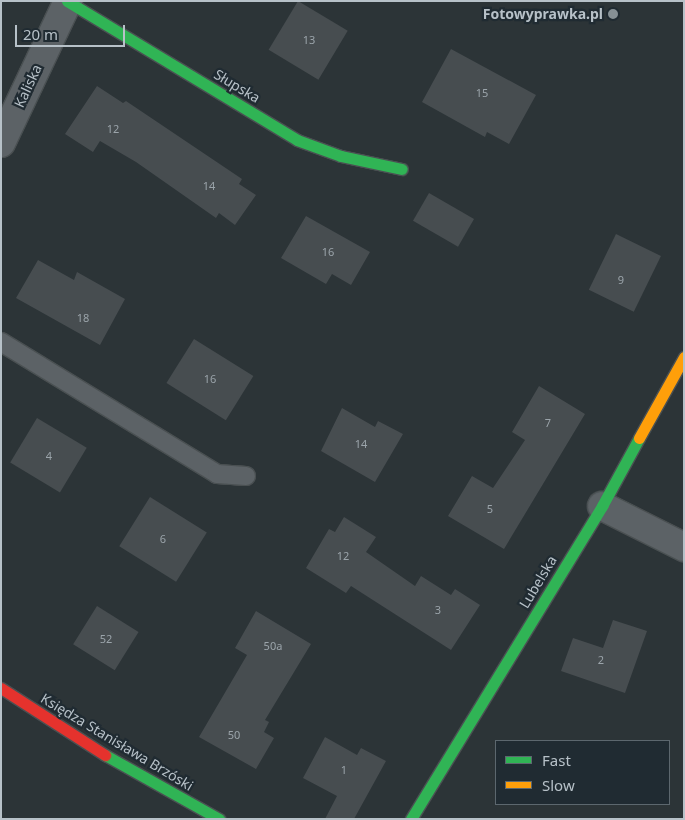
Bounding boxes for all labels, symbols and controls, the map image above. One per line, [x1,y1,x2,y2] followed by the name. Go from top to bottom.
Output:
[483,6,603,22] place label: Fotowyprawka.pl
[607,8,619,20] marker: Fotowyprawka.pl
[18,15,128,47] scale bar
[23,24,58,44] text: 20 m
[303,33,315,47] house number: 13
[11,62,45,110] street label: Kaliska
[211,66,263,106] street label: Słupska
[476,86,488,100] house number: 15
[107,122,119,136] house number: 12
[203,179,215,193] house number: 14
[322,245,334,259] house number: 16
[618,273,624,287] house number: 9
[77,311,89,325] house number: 18
[204,372,216,386] house number: 16
[545,416,551,430] house number: 7
[355,437,367,451] house number: 14
[46,449,52,463] house number: 4
[487,502,493,516] house number: 5
[160,532,166,546] house number: 6
[337,549,349,563] house number: 12
[516,553,560,611] street label: Lubelska
[435,603,441,617] house number: 3
[100,632,112,646] house number: 52
[264,639,282,653] house number: 50a
[598,653,604,667] house number: 2
[38,690,196,794] street label: Księdza Stanisława Brzóski
[228,728,240,742] house number: 50
[495,740,670,805] legend
[542,750,571,770] text: Fast
[341,763,347,777] house number: 1
[542,775,575,795] text: Slow

